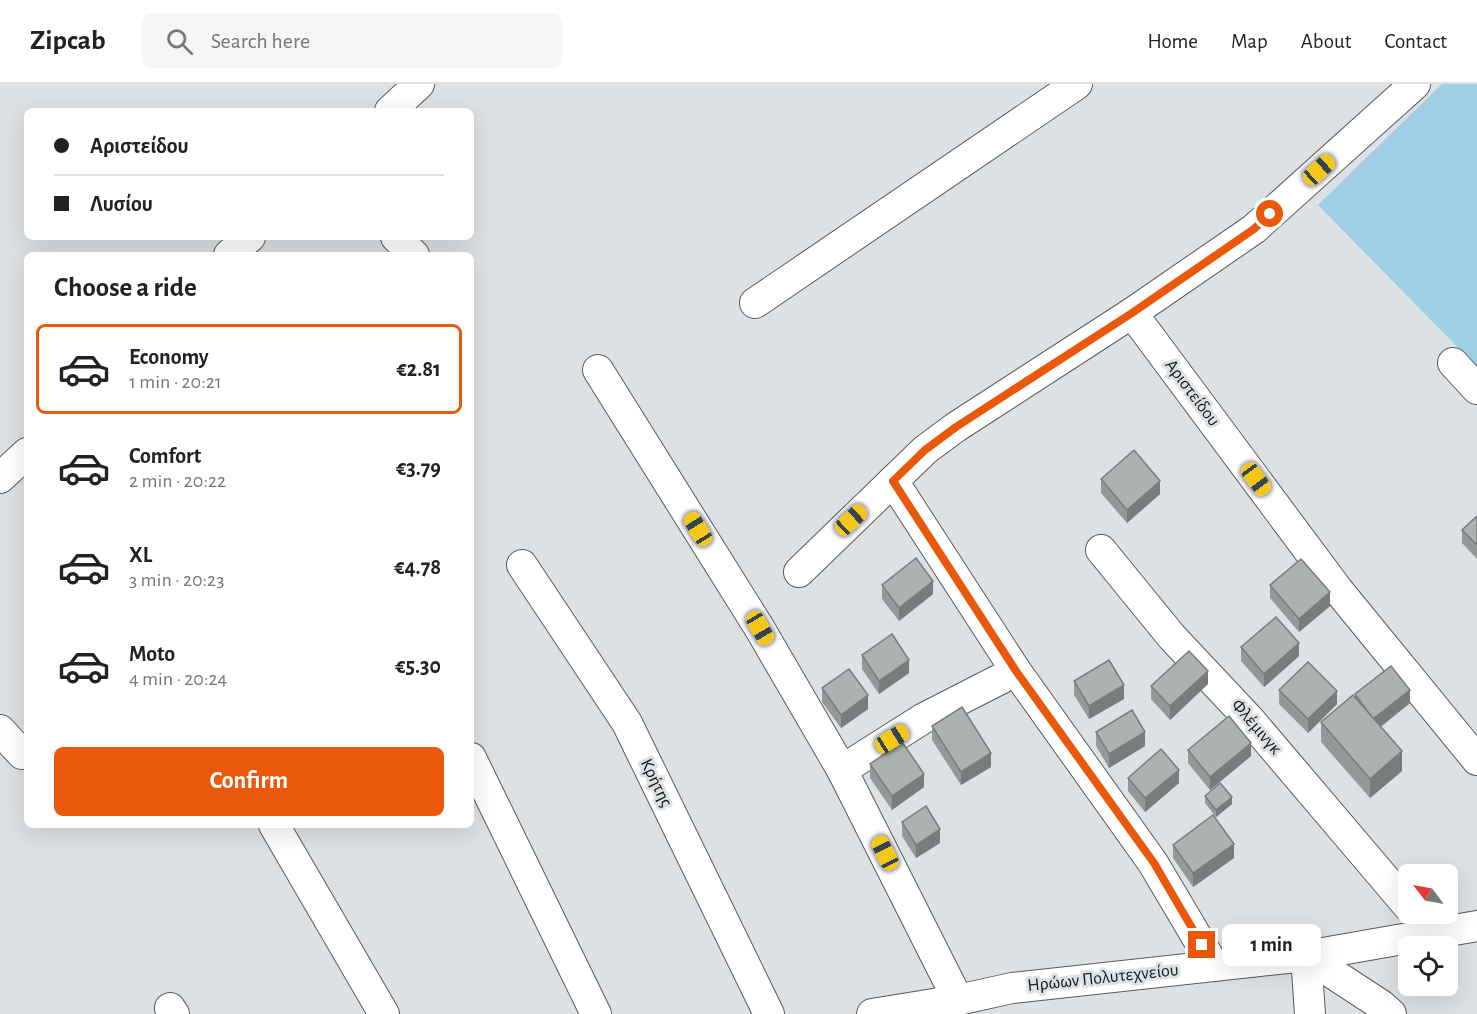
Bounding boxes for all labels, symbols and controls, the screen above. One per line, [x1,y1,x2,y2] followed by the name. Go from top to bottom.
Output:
[142,14,562,68] search box
[163,25,196,58] icon: search
[30,27,106,55] text: Zipcab
[211,30,310,52] text: Search here
[1147,31,1198,52] text: Home
[1231,31,1268,52] text: Map
[1301,31,1351,52] text: About
[1384,31,1447,52] text: Contact
[90,135,189,157] text: Αριστείδου
[1300,151,1338,189] car
[90,193,153,215] text: Λυσίου
[1256,200,1283,227] route start
[54,274,197,301] text: Choose a ride
[57,342,111,396] icon: car
[129,346,209,368] text: Economy
[1161,356,1224,430] street label: Αριστείδου
[397,358,441,380] text: €2.81
[129,372,222,392] text: 1 min · 20:21
[57,441,111,495] icon: car
[129,445,201,467] text: Comfort
[396,457,441,479] text: €3.79
[1238,459,1274,499] car
[129,471,226,491] text: 2 min · 20:22
[832,501,870,539] car
[681,509,715,549] car
[57,540,111,594] icon: car
[129,544,152,566] text: XL
[394,556,441,578] text: €4.78
[129,570,224,590] text: 3 min · 20:23
[743,608,777,648] car
[57,639,111,693] icon: car
[129,643,175,665] text: Moto
[395,655,441,677] text: €5.30
[129,669,227,689] text: 4 min · 20:24
[1227,696,1285,759] street label: Φλέμινγκ
[872,722,912,756] car
[54,747,444,816] button: Confirm
[637,756,675,810] street label: Κρήτης
[869,833,901,873] car
[1398,864,1458,924] north arrow
[1398,864,1458,996] map controls
[1223,924,1322,966] callout: 1 min
[1188,931,1215,958] route end
[1250,935,1293,955] text: 1 min
[1398,936,1458,996] button: locate
[1026,960,1180,995] street label: Ηρώων Πολυτεχνείου

